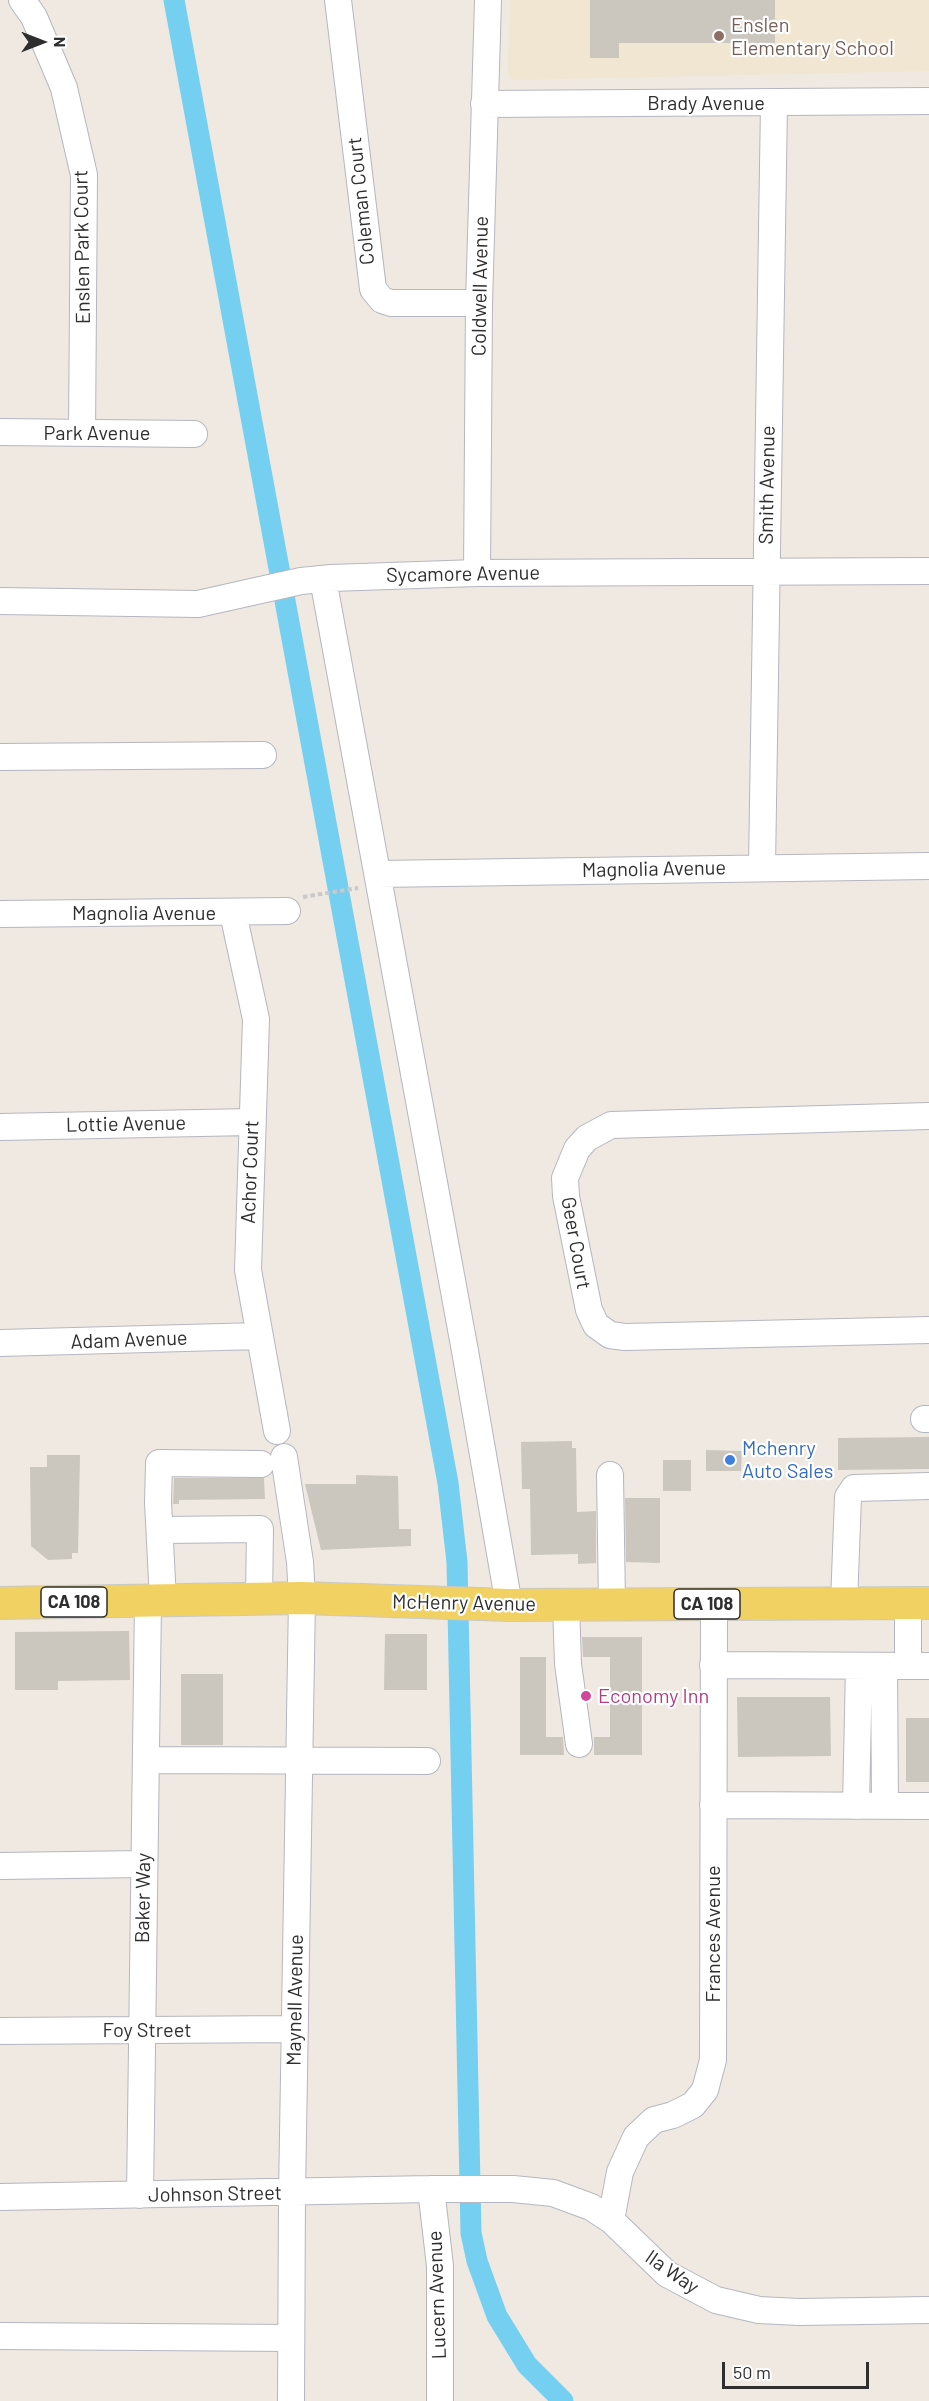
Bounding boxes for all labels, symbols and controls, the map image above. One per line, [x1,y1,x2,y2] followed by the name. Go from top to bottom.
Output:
[12,12,72,72] north arrow
[731,13,894,60] place label: Enslen Elementary School
[712,29,726,43] marker: Enslen Elementary School
[51,37,70,47] text: N
[647,91,765,115] street label: Brady Avenue
[342,136,380,266] street label: Coleman Court
[69,170,95,324] street label: Enslen Park Court
[467,216,493,356] street label: Coldwell Avenue
[44,421,150,445] street label: Park Avenue
[754,425,780,545] street label: Smith Avenue
[386,561,540,587] street label: Sycamore Avenue
[582,856,726,882] street label: Magnolia Avenue
[72,901,216,925] street label: Magnolia Avenue
[66,1111,186,1137] street label: Lottie Avenue
[236,1120,264,1224] street label: Achor Court
[556,1195,596,1291] street label: Geer Court
[70,1326,188,1354] street label: Adam Avenue
[742,1436,833,1483] place label: Mchenry Auto Sales
[723,1453,737,1467] marker: Mchenry Auto Sales
[41,1587,107,1617] road number: CA 108
[674,1589,740,1619] road number: CA 108
[392,1590,536,1616] street label: McHenry Avenue
[598,1684,709,1708] place label: Economy Inn
[579,1689,593,1703] marker: Economy Inn
[130,1853,156,1943] street label: Baker Way
[701,1865,725,2003] street label: Frances Avenue
[282,1934,308,2066] street label: Maynell Avenue
[103,2018,191,2042] street label: Foy Street
[148,2181,282,2207] street label: Johnson Street
[423,2230,451,2360] street label: Lucern Avenue
[641,2245,703,2299] street label: Ila Way
[725,2350,872,2388] scale bar
[733,2361,771,2383] text: 50 m

